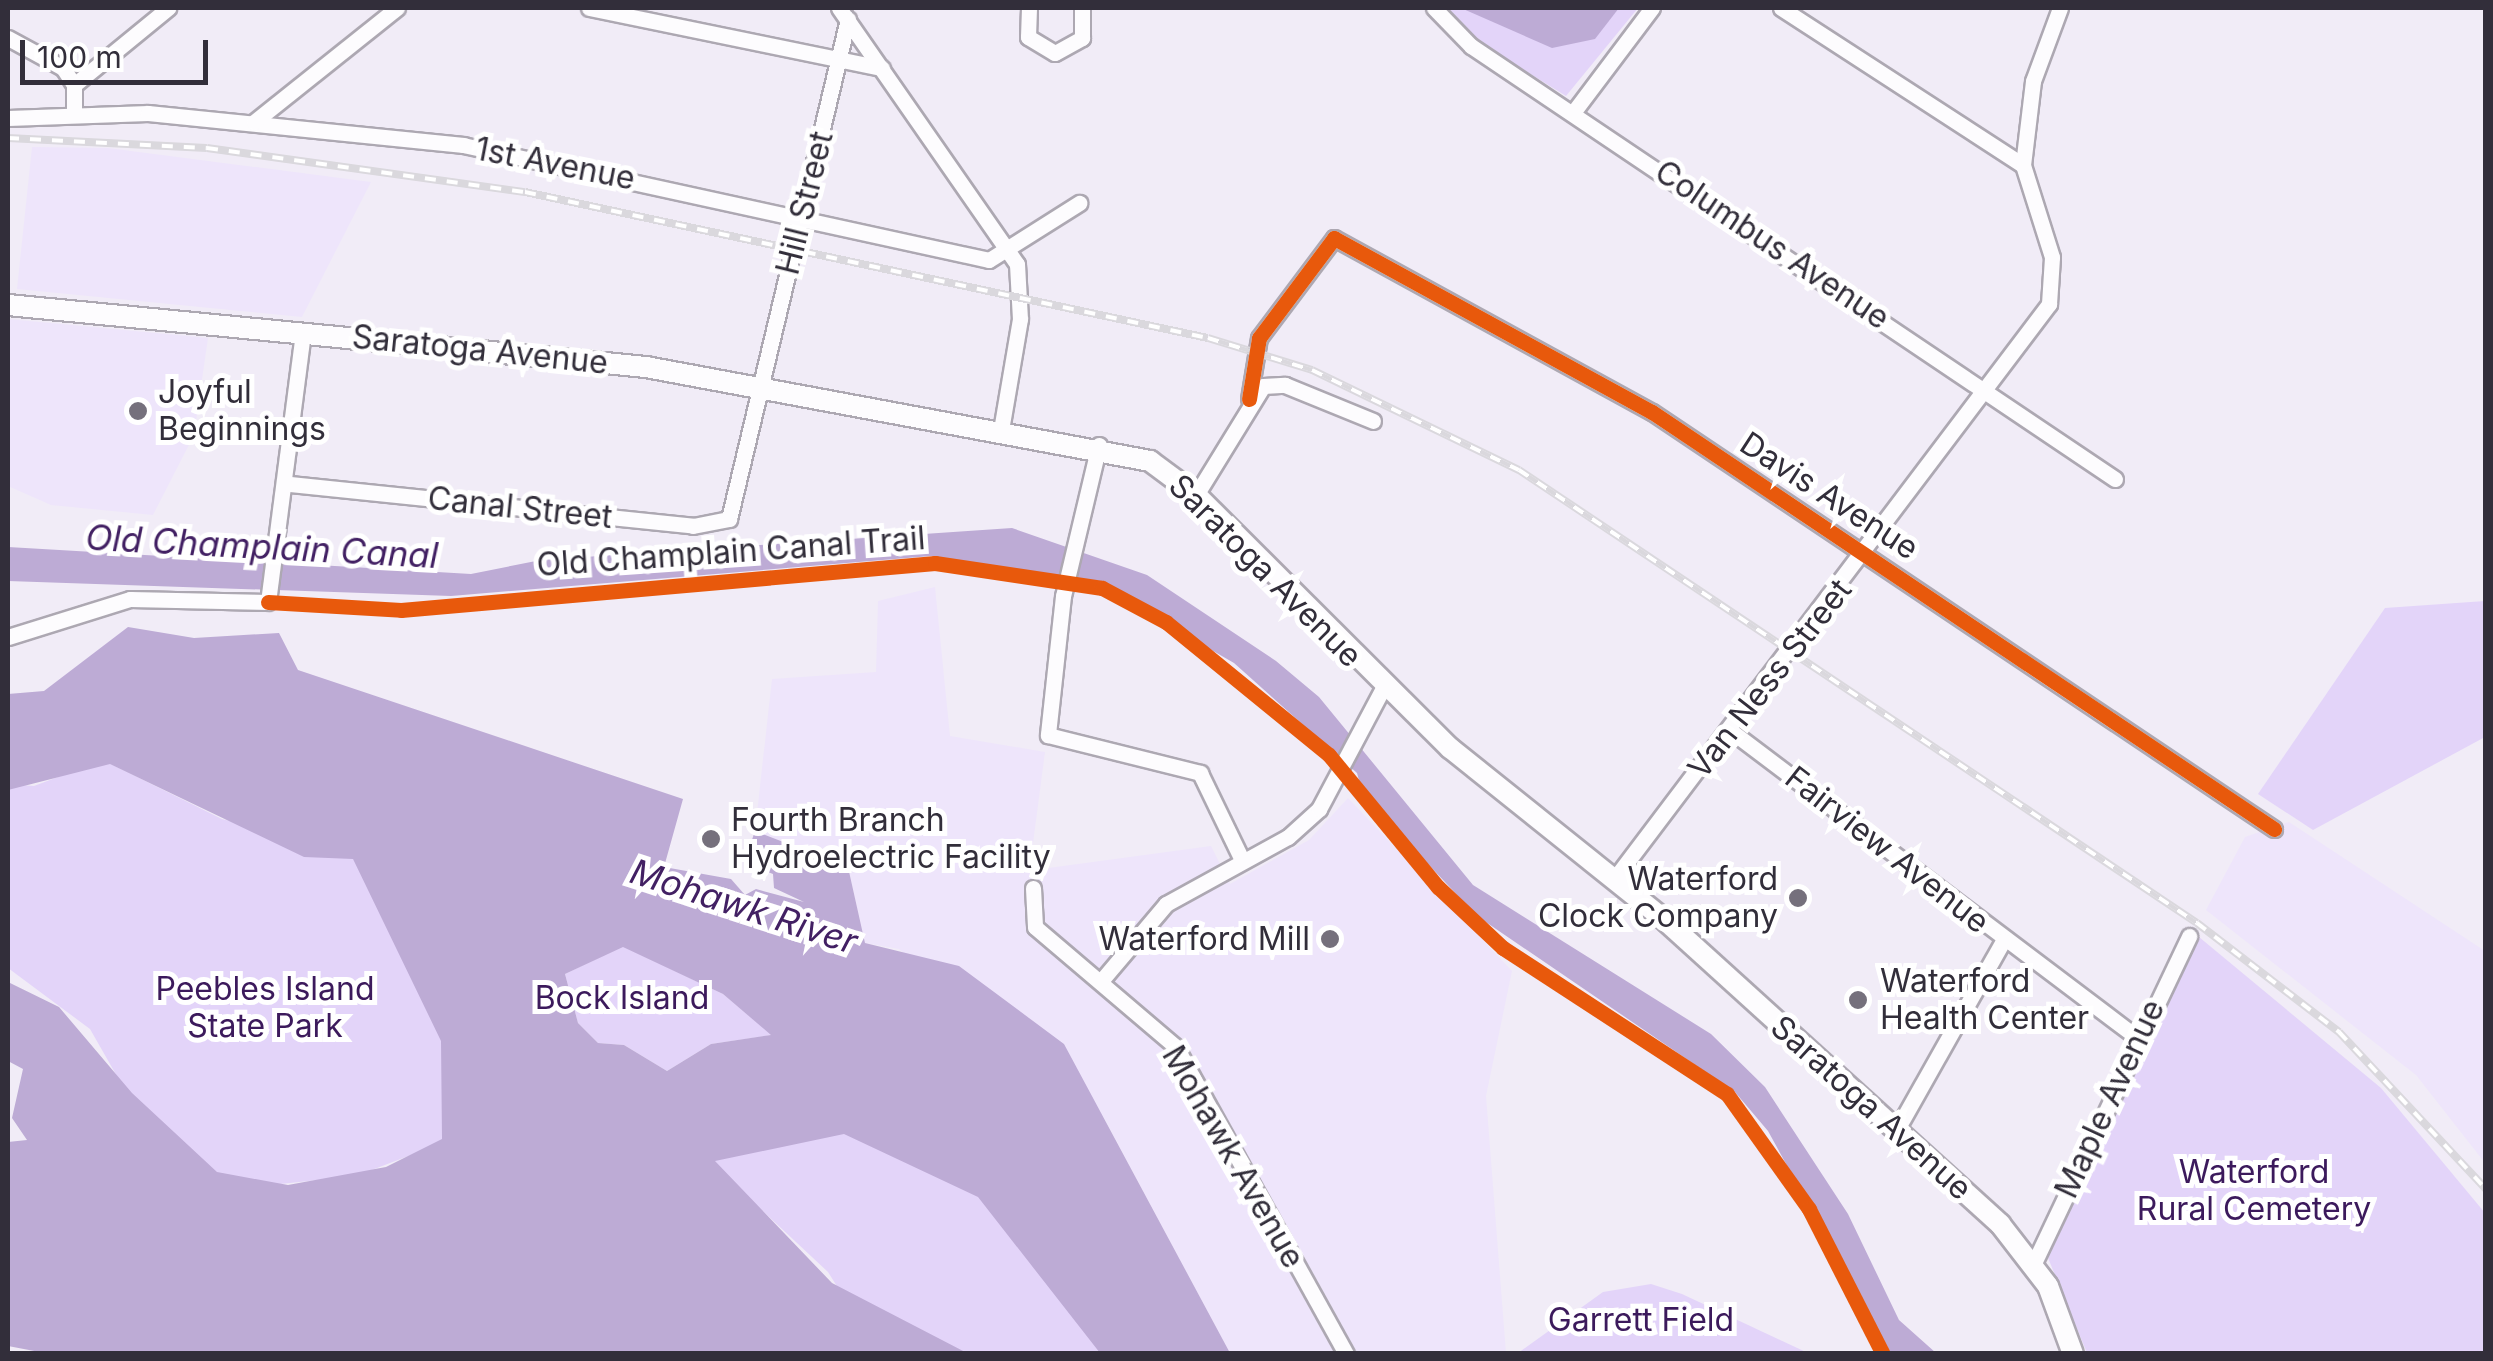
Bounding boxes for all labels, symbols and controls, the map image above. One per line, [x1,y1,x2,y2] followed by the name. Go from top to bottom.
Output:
[25,20,212,82] scale bar
[37,39,122,75] text: 100 m
[769,127,841,279] street label: Hill Street
[472,130,638,198] street label: 1st Avenue
[1648,152,1896,338] street label: Columbus Avenue
[350,317,610,383] street label: Saratoga Avenue
[158,374,326,449] place label: Joyful Beginnings
[127,400,149,422] marker: Joyful Beginnings
[1733,424,1925,568] street label: Davis Avenue
[1161,467,1369,675] street label: Saratoga Avenue
[426,479,614,537] street label: Canal Street
[85,516,439,576] water label: Old Champlain Canal
[535,519,927,585] street label: Old Champlain Canal Trail
[1680,572,1860,786] street label: Van Ness Street
[1778,759,1996,941] street label: Fairview Avenue
[731,802,1051,877] place label: Fourth Branch Hydroelectric Facility
[700,828,722,850] marker: Fourth Branch Hydroelectric Facility
[625,850,863,962] water label: Mohawk River
[1538,861,1778,936] place label: Waterford Clock Company
[1787,887,1809,909] marker: Waterford Clock Company
[1098,920,1310,958] place label: Waterford Mill
[1319,928,1341,950] marker: Waterford Mill
[1880,963,2089,1038] place label: Waterford Health Center
[155,971,375,1046] park label: Peebles Island State Park
[535,979,709,1017] park label: Bock Island
[1845,987,1871,1013] marker: Waterford Health Center
[2047,994,2173,1204] street label: Maple Avenue
[1763,1008,1979,1208] street label: Saratoga Avenue
[1154,1039,1312,1275] street label: Mohawk Avenue
[2137,1154,2371,1229] park label: Waterford Rural Cemetery
[1548,1301,1734,1339] park label: Garrett Field

